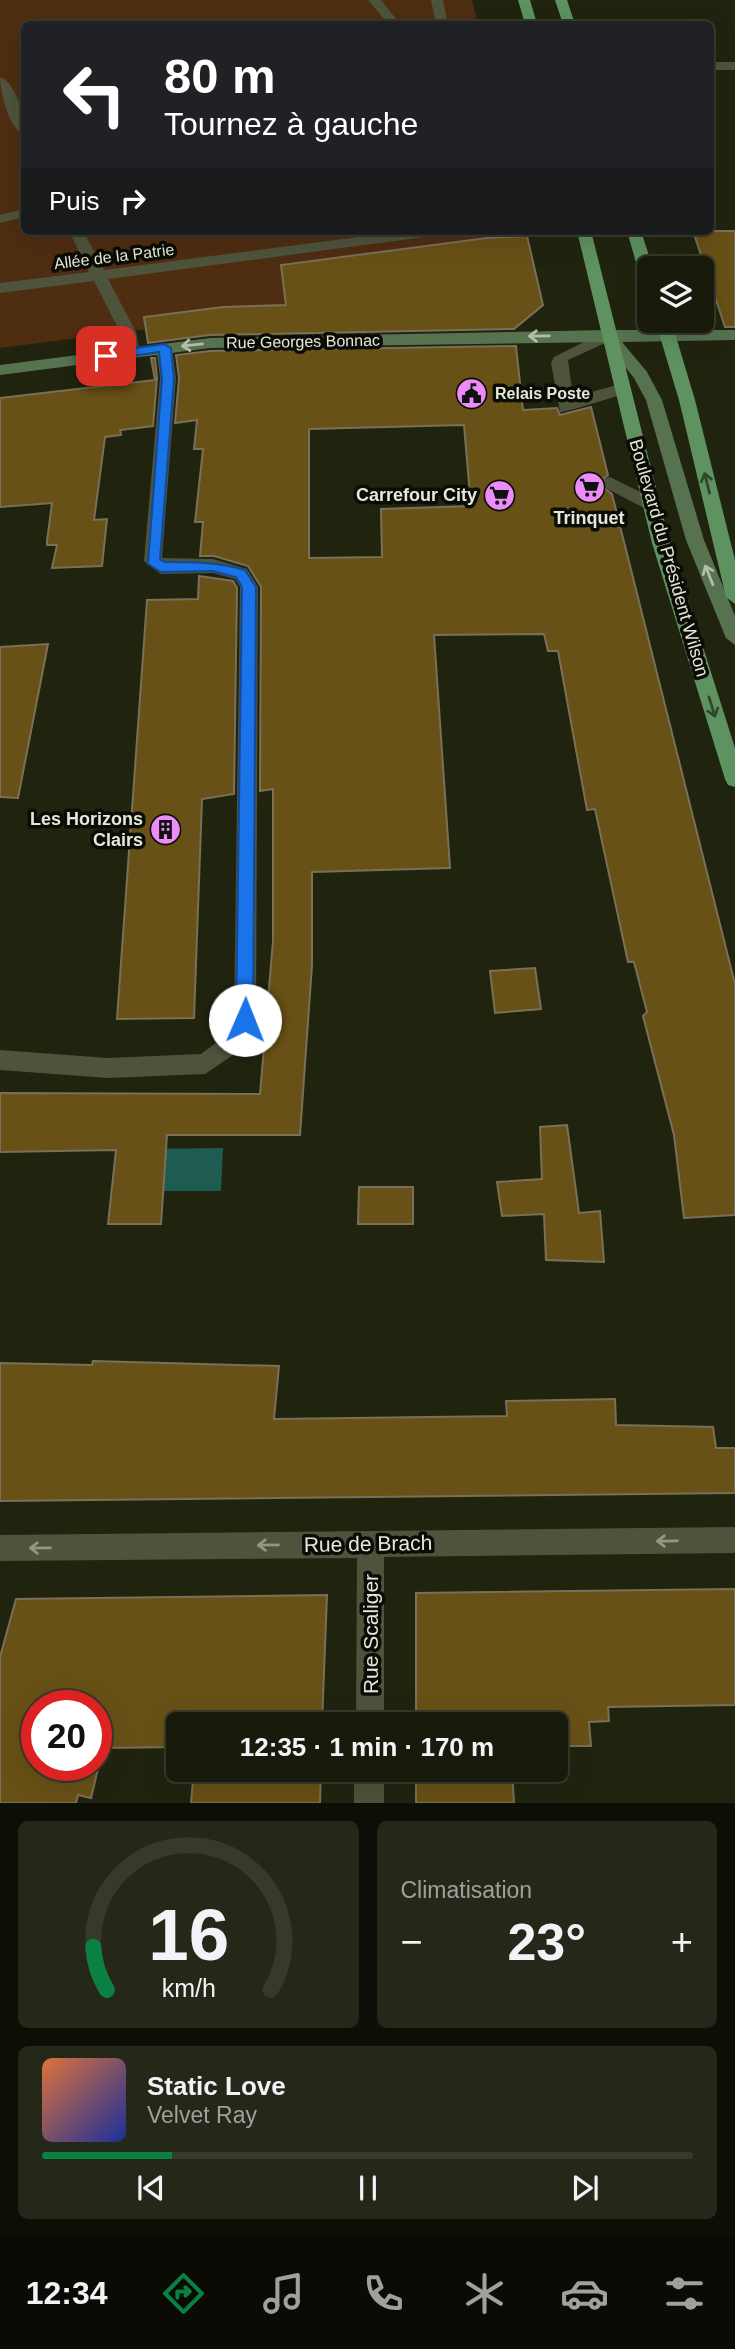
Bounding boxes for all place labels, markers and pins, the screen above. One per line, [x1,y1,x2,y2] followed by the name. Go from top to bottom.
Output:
[76,326,136,386] pin
[455,376,489,410] public building icon: Relais Poste
[495,385,590,402] place label: Relais Poste
[572,471,606,505] supermarket icon: Trinquet
[483,478,517,512] supermarket icon: Carrefour City
[356,485,477,505] place label: Carrefour City
[554,508,625,528] place label: Trinquet
[30,809,143,850] place label: Les Horizons Clairs
[149,812,183,846] building icon: Les Horizons Clairs

